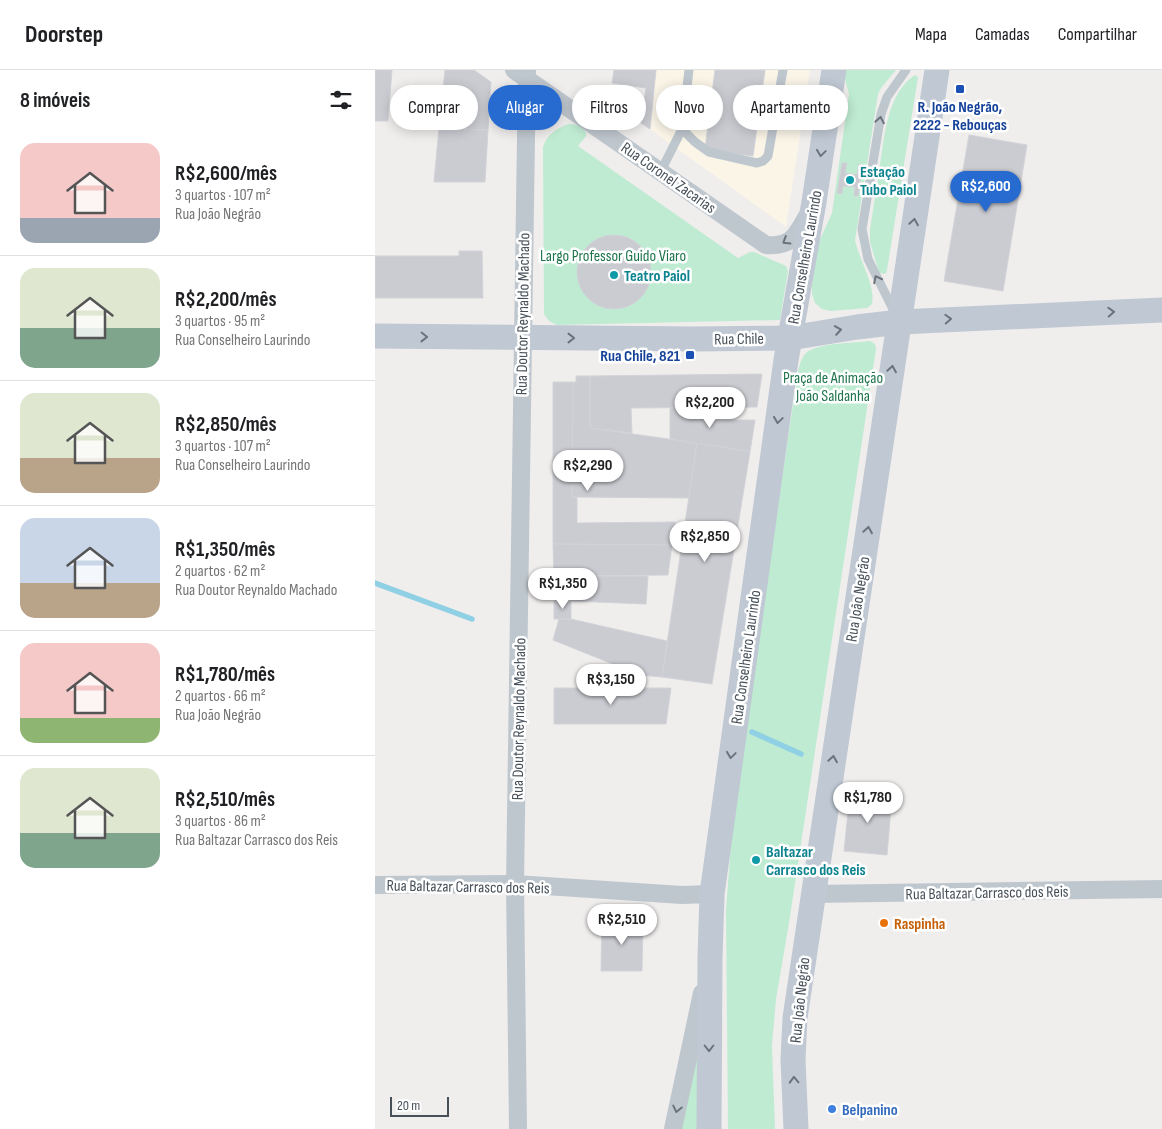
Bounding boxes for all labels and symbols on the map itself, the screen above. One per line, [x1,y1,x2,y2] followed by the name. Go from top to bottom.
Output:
[954,83,966,95] marker: R. João Negrão, 2222 - Rebouças
[913,98,1007,135] place label: R. João Negrão, 2222 - Rebouças
[874,116,884,125] one-way arrow
[617,139,719,218] street label: Rua Coronel Zacarias
[817,148,827,157] one-way arrow
[860,163,917,200] place label: Estação Tubo Paiol
[940,170,1032,213] pin: R$2,600
[844,174,856,186] marker: Estação Tubo Paiol
[784,189,827,326] street label: Rua Conselheiro Laurindo
[909,218,919,226] one-way arrow
[513,233,534,395] street label: Rua Doutor Reynaldo Machado
[783,235,792,245] one-way arrow
[540,247,686,266] park label: Largo Professor Guido Viaro
[624,267,690,286] place label: Teatro Paiol
[608,269,620,281] marker: Teatro Paiol
[873,275,883,284] one-way arrow
[1107,307,1115,317] one-way arrow
[945,314,953,325] one-way arrow
[834,325,843,335] one-way arrow
[714,330,764,349] street label: Rua Chile
[420,331,428,342] one-way arrow
[567,333,575,343] one-way arrow
[600,347,681,366] place label: Rua Chile, 821
[684,349,696,361] marker: Rua Chile, 821
[887,365,897,373] one-way arrow
[783,369,883,406] park label: Praça de Animação João Saldanha
[664,386,756,429] pin: R$2,200
[773,417,784,425] one-way arrow
[542,450,634,492] pin: R$2,290
[659,520,751,563] pin: R$2,850
[862,525,873,533] one-way arrow
[842,555,875,643] street label: Rua João Negrão
[517,568,609,610] pin: R$1,350
[728,589,765,726] street label: Rua Conselheiro Laurindo
[509,638,530,800] street label: Rua Doutor Reynaldo Machado
[565,664,657,706] pin: R$3,150
[726,751,737,759] one-way arrow
[827,755,837,764] one-way arrow
[822,782,914,824] pin: R$1,780
[766,843,866,880] place label: Baltazar Carrasco dos Reis
[750,854,762,866] marker: Baltazar Carrasco dos Reis
[386,877,550,898] street label: Rua Baltazar Carrasco dos Reis
[905,883,1069,904] street label: Rua Baltazar Carrasco dos Reis
[576,904,668,946] pin: R$2,510
[894,915,945,934] place label: Raspinha
[878,917,890,929] marker: Raspinha
[787,956,814,1044] street label: Rua João Negrão
[704,1044,714,1052] one-way arrow
[788,1076,799,1084] one-way arrow
[390,1094,449,1117] scale bar
[842,1101,898,1120] place label: Belpanino
[826,1103,838,1115] marker: Belpanino
[673,1104,683,1113] one-way arrow

